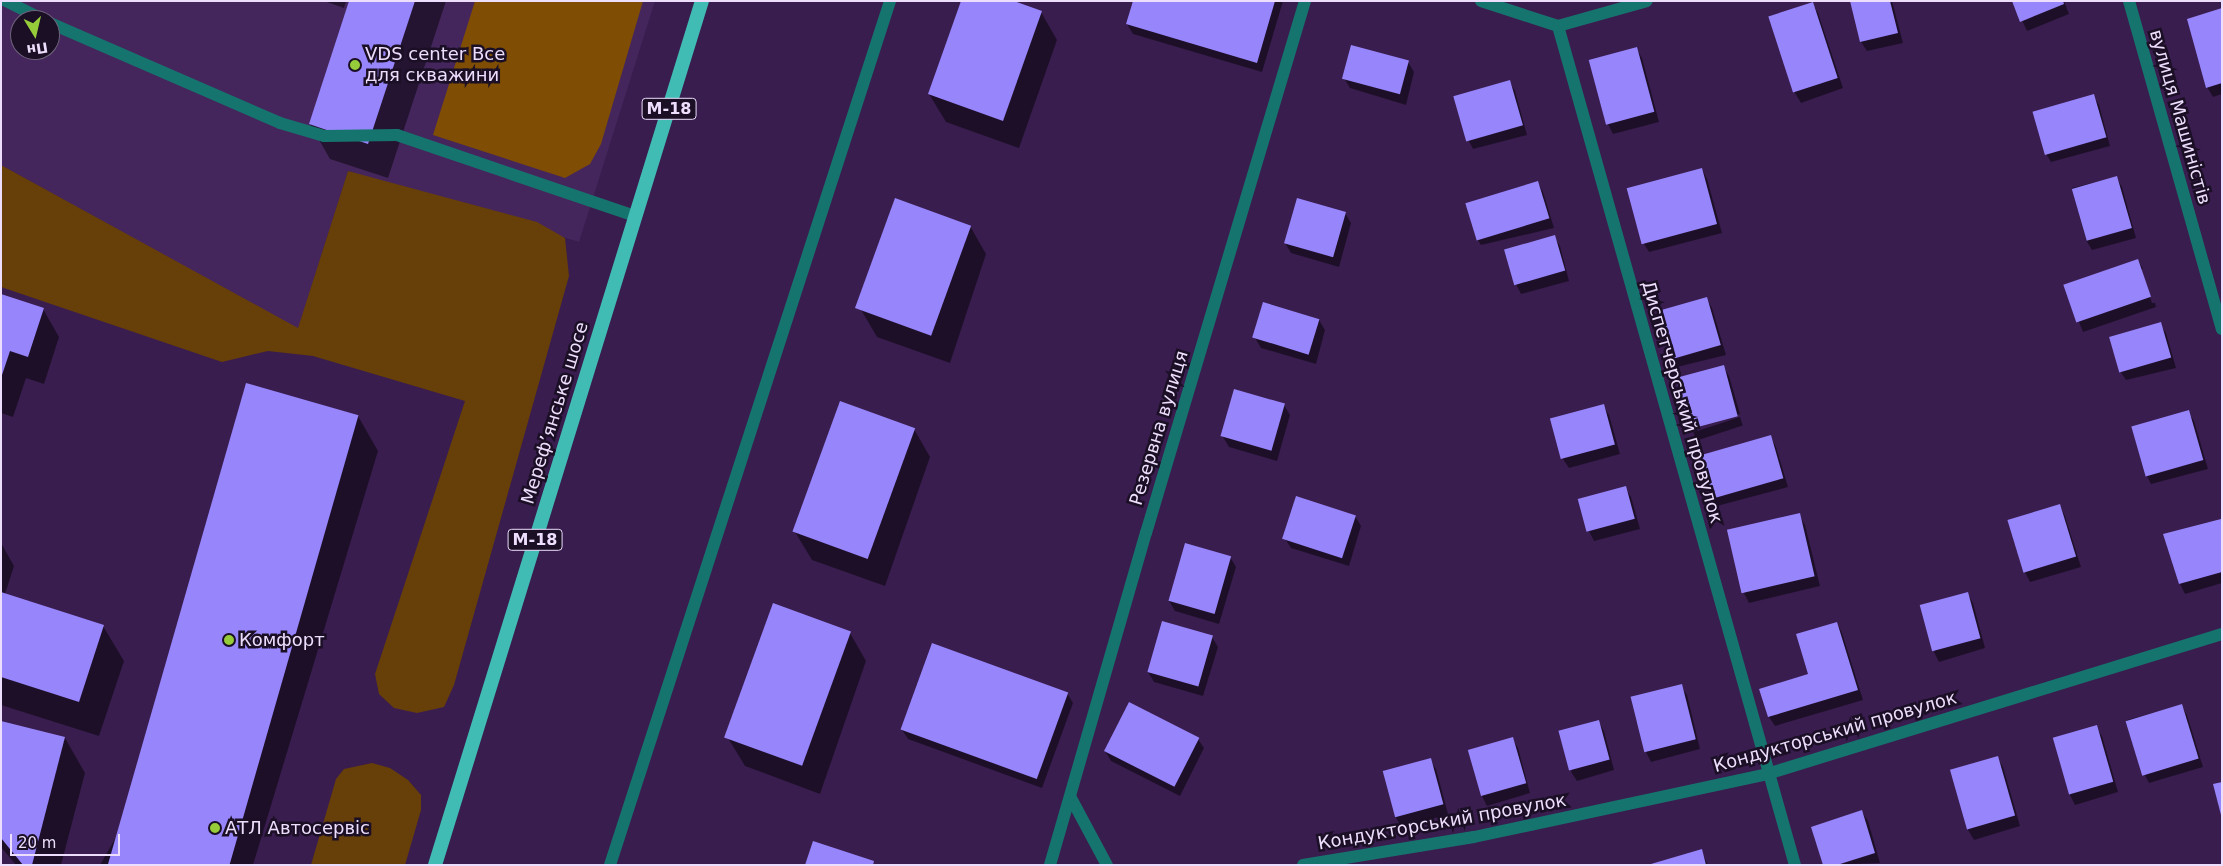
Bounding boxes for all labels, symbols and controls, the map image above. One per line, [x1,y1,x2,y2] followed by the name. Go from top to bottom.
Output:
[10,10,60,60] north arrow
[2145,27,2215,207] street label: вулиця Машиністів
[25,39,49,58] text: Пн
[365,44,505,86] place label: VDS center Все для скважини
[349,59,361,71] marker: VDS center Все для скважини
[642,96,696,122] road number: М-18
[1637,278,1727,526] street label: Диспетчерський провулок
[517,319,593,507] street label: Мереф’янське шосе
[1125,348,1193,508] street label: Резервна вулиця
[508,526,562,554] road number: М-18
[239,629,325,651] place label: Комфорт
[223,634,235,646] marker: Комфорт
[1711,687,1959,777] street label: Кондукторський провулок
[1316,790,1568,854] street label: Кондукторський провулок
[225,817,370,839] place label: АТЛ Автосервіс
[209,822,221,834] marker: АТЛ Автосервіс
[12,824,122,856] scale bar
[18,834,56,852] text: 20 m

